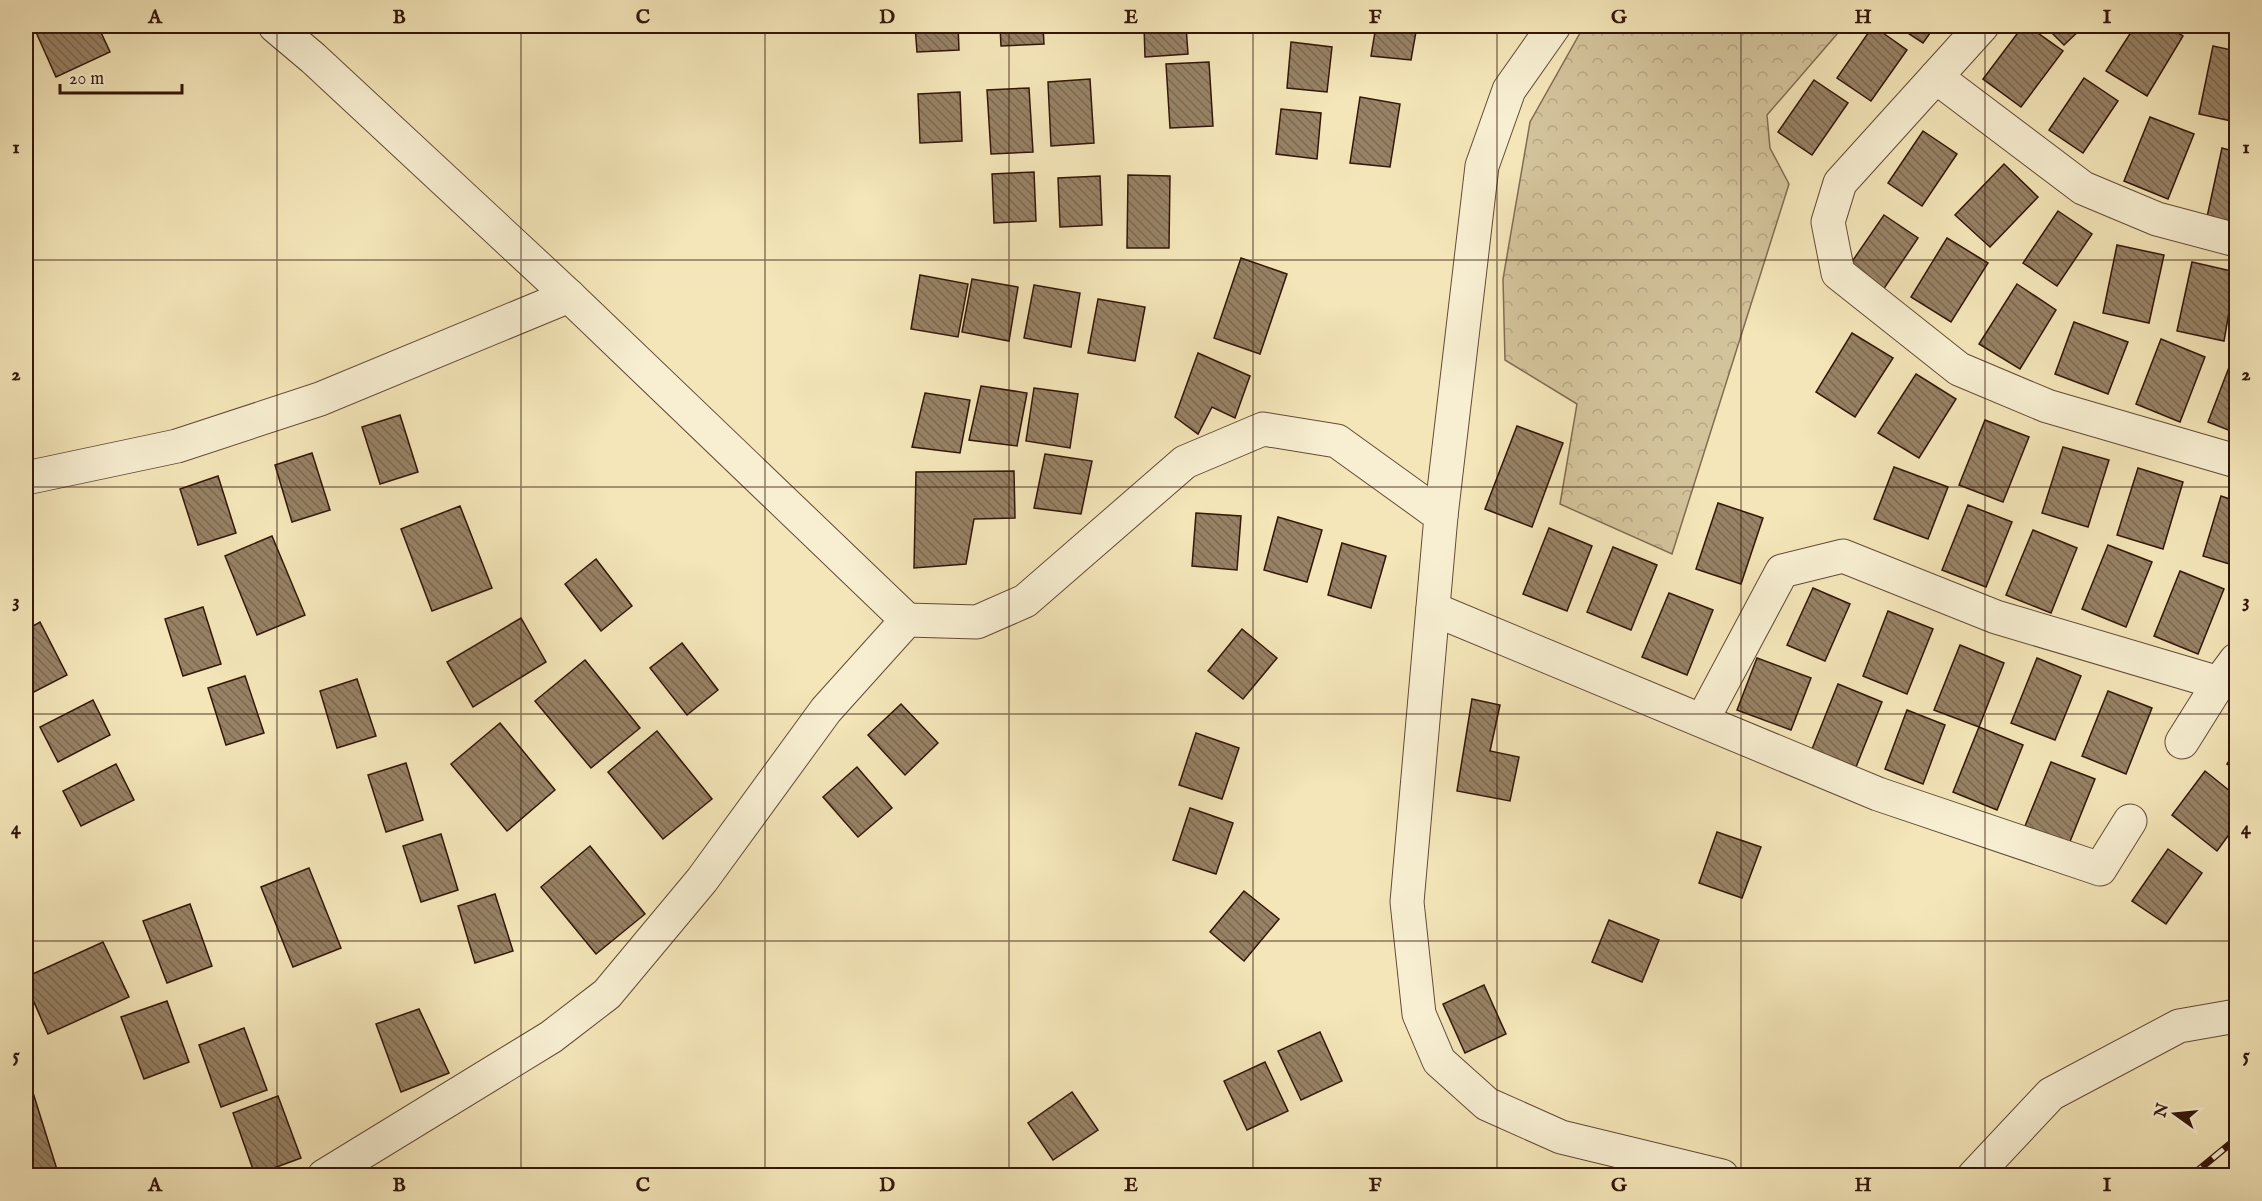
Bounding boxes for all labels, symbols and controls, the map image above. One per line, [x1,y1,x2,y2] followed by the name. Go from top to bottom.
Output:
[147,5,163,30] text: A
[392,5,406,30] text: B
[636,5,650,30] text: C
[879,5,895,30] text: D
[1124,5,1138,30] text: E
[1369,5,1382,30] text: F
[1611,5,1628,30] text: G
[1854,5,1872,30] text: H
[2103,5,2112,30] text: I
[60,57,182,95] scale bar
[69,68,104,91] text: 20 m
[12,135,20,160] text: 1
[2242,135,2250,160] text: 1
[11,362,21,387] text: 2
[2241,362,2251,387] text: 2
[12,589,20,614] text: 3
[2242,589,2250,614] text: 3
[11,816,22,841] text: 4
[2241,816,2252,841] text: 4
[12,1043,20,1068] text: 5
[2242,1043,2250,1068] text: 5
[2145,1084,2205,1144] north arrow
[2151,1101,2174,1121] text: N
[147,1173,163,1198] text: A
[392,1173,406,1198] text: B
[636,1173,650,1198] text: C
[879,1173,895,1198] text: D
[1124,1173,1138,1198] text: E
[1369,1173,1382,1198] text: F
[1611,1173,1628,1198] text: G
[1854,1173,1872,1198] text: H
[2103,1173,2112,1198] text: I

